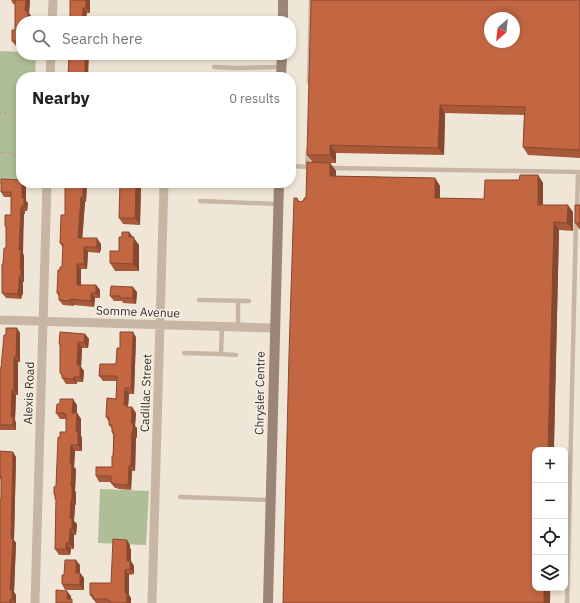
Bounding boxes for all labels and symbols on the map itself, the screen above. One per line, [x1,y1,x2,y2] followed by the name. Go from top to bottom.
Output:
[484,12,520,48] north arrow
[96,303,181,320] street label: Somme Avenue
[251,351,268,435] street label: Chrysler Centre
[137,354,154,432] street label: Cadillac Street
[20,361,37,425] street label: Alexis Road

